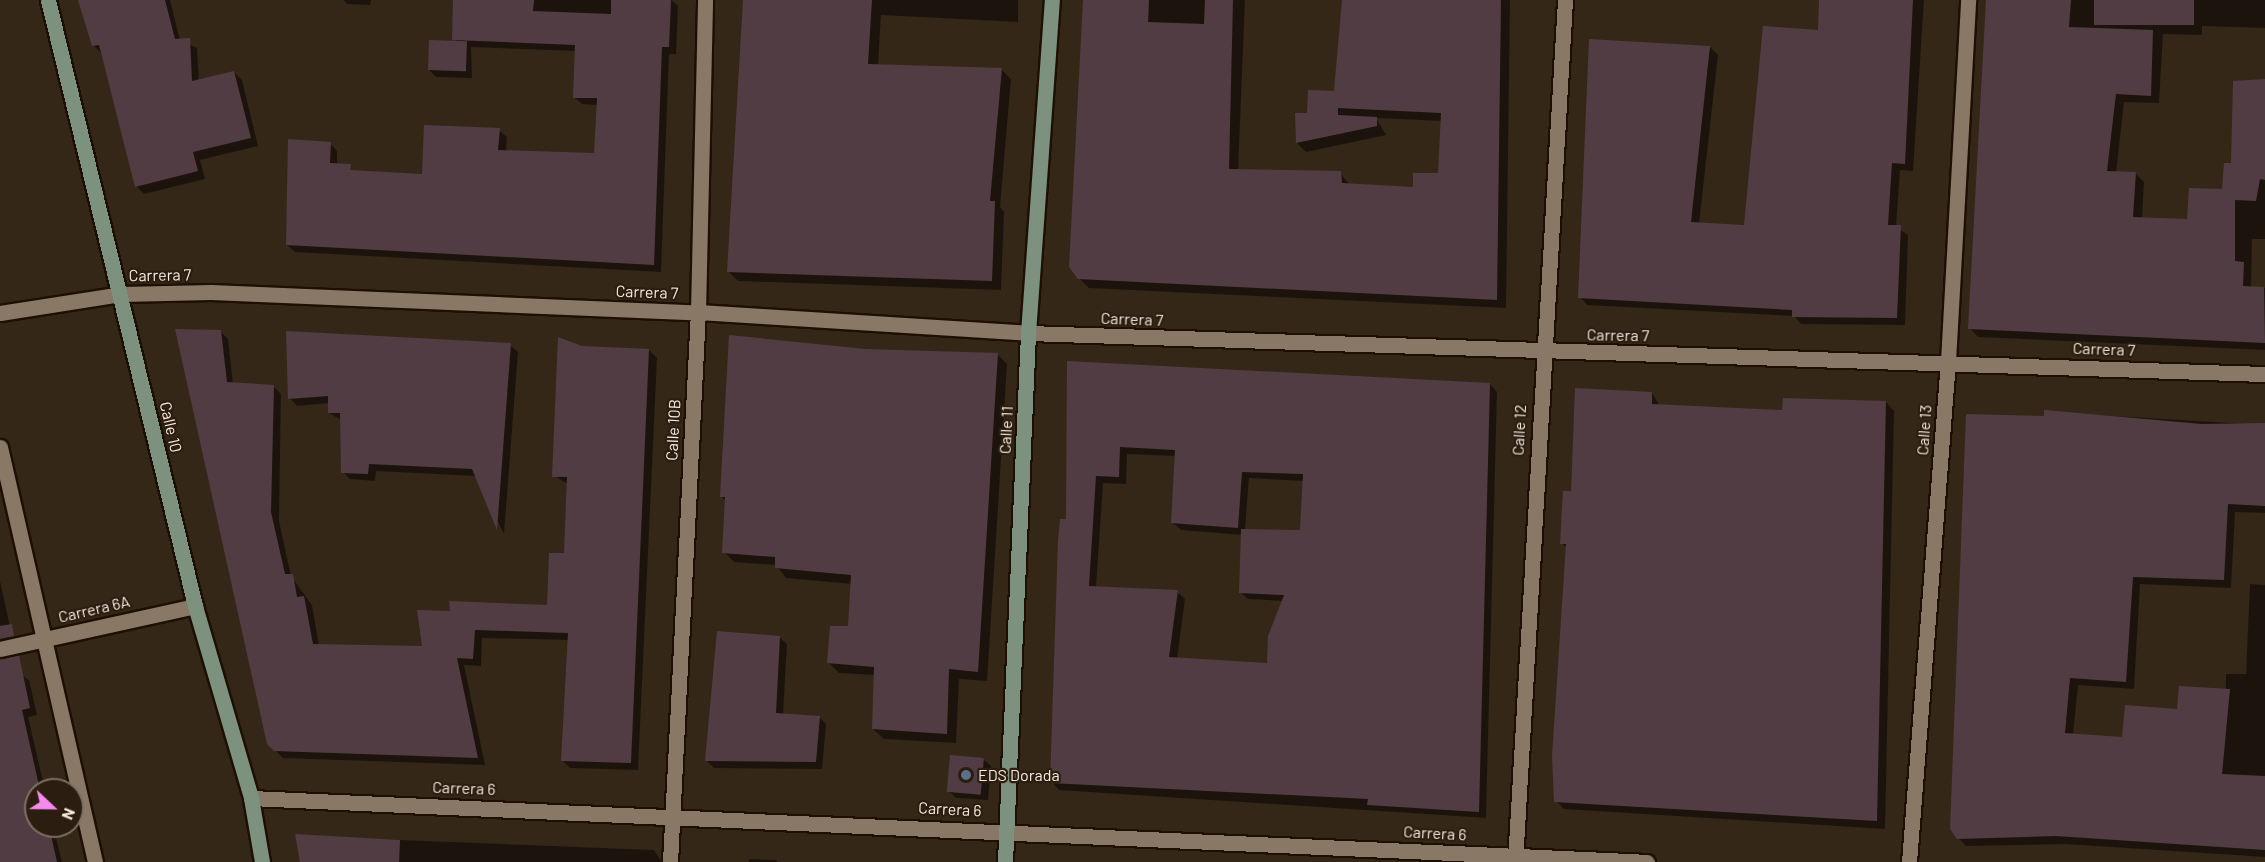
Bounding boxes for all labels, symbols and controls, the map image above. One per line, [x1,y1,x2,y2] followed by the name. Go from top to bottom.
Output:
[129,265,191,285] street label: Carrera 7
[615,281,679,303] street label: Carrera 7
[1100,308,1164,330] street label: Carrera 7
[1587,325,1649,345] street label: Carrera 7
[2072,338,2136,360] street label: Carrera 7
[662,399,684,461] street label: Calle 10B
[156,400,186,454] street label: Calle 10
[1508,404,1530,456] street label: Calle 12
[1913,404,1935,456] street label: Calle 13
[995,405,1017,455] street label: Calle 11
[56,591,132,627] street label: Carrera 6A
[978,765,1060,785] place label: EDS Dorada
[959,768,973,782] marker: EDS Dorada
[432,777,496,799] street label: Carrera 6
[24,778,84,838] north arrow
[918,798,982,820] street label: Carrera 6
[59,806,80,823] text: N
[1403,822,1467,844] street label: Carrera 6

